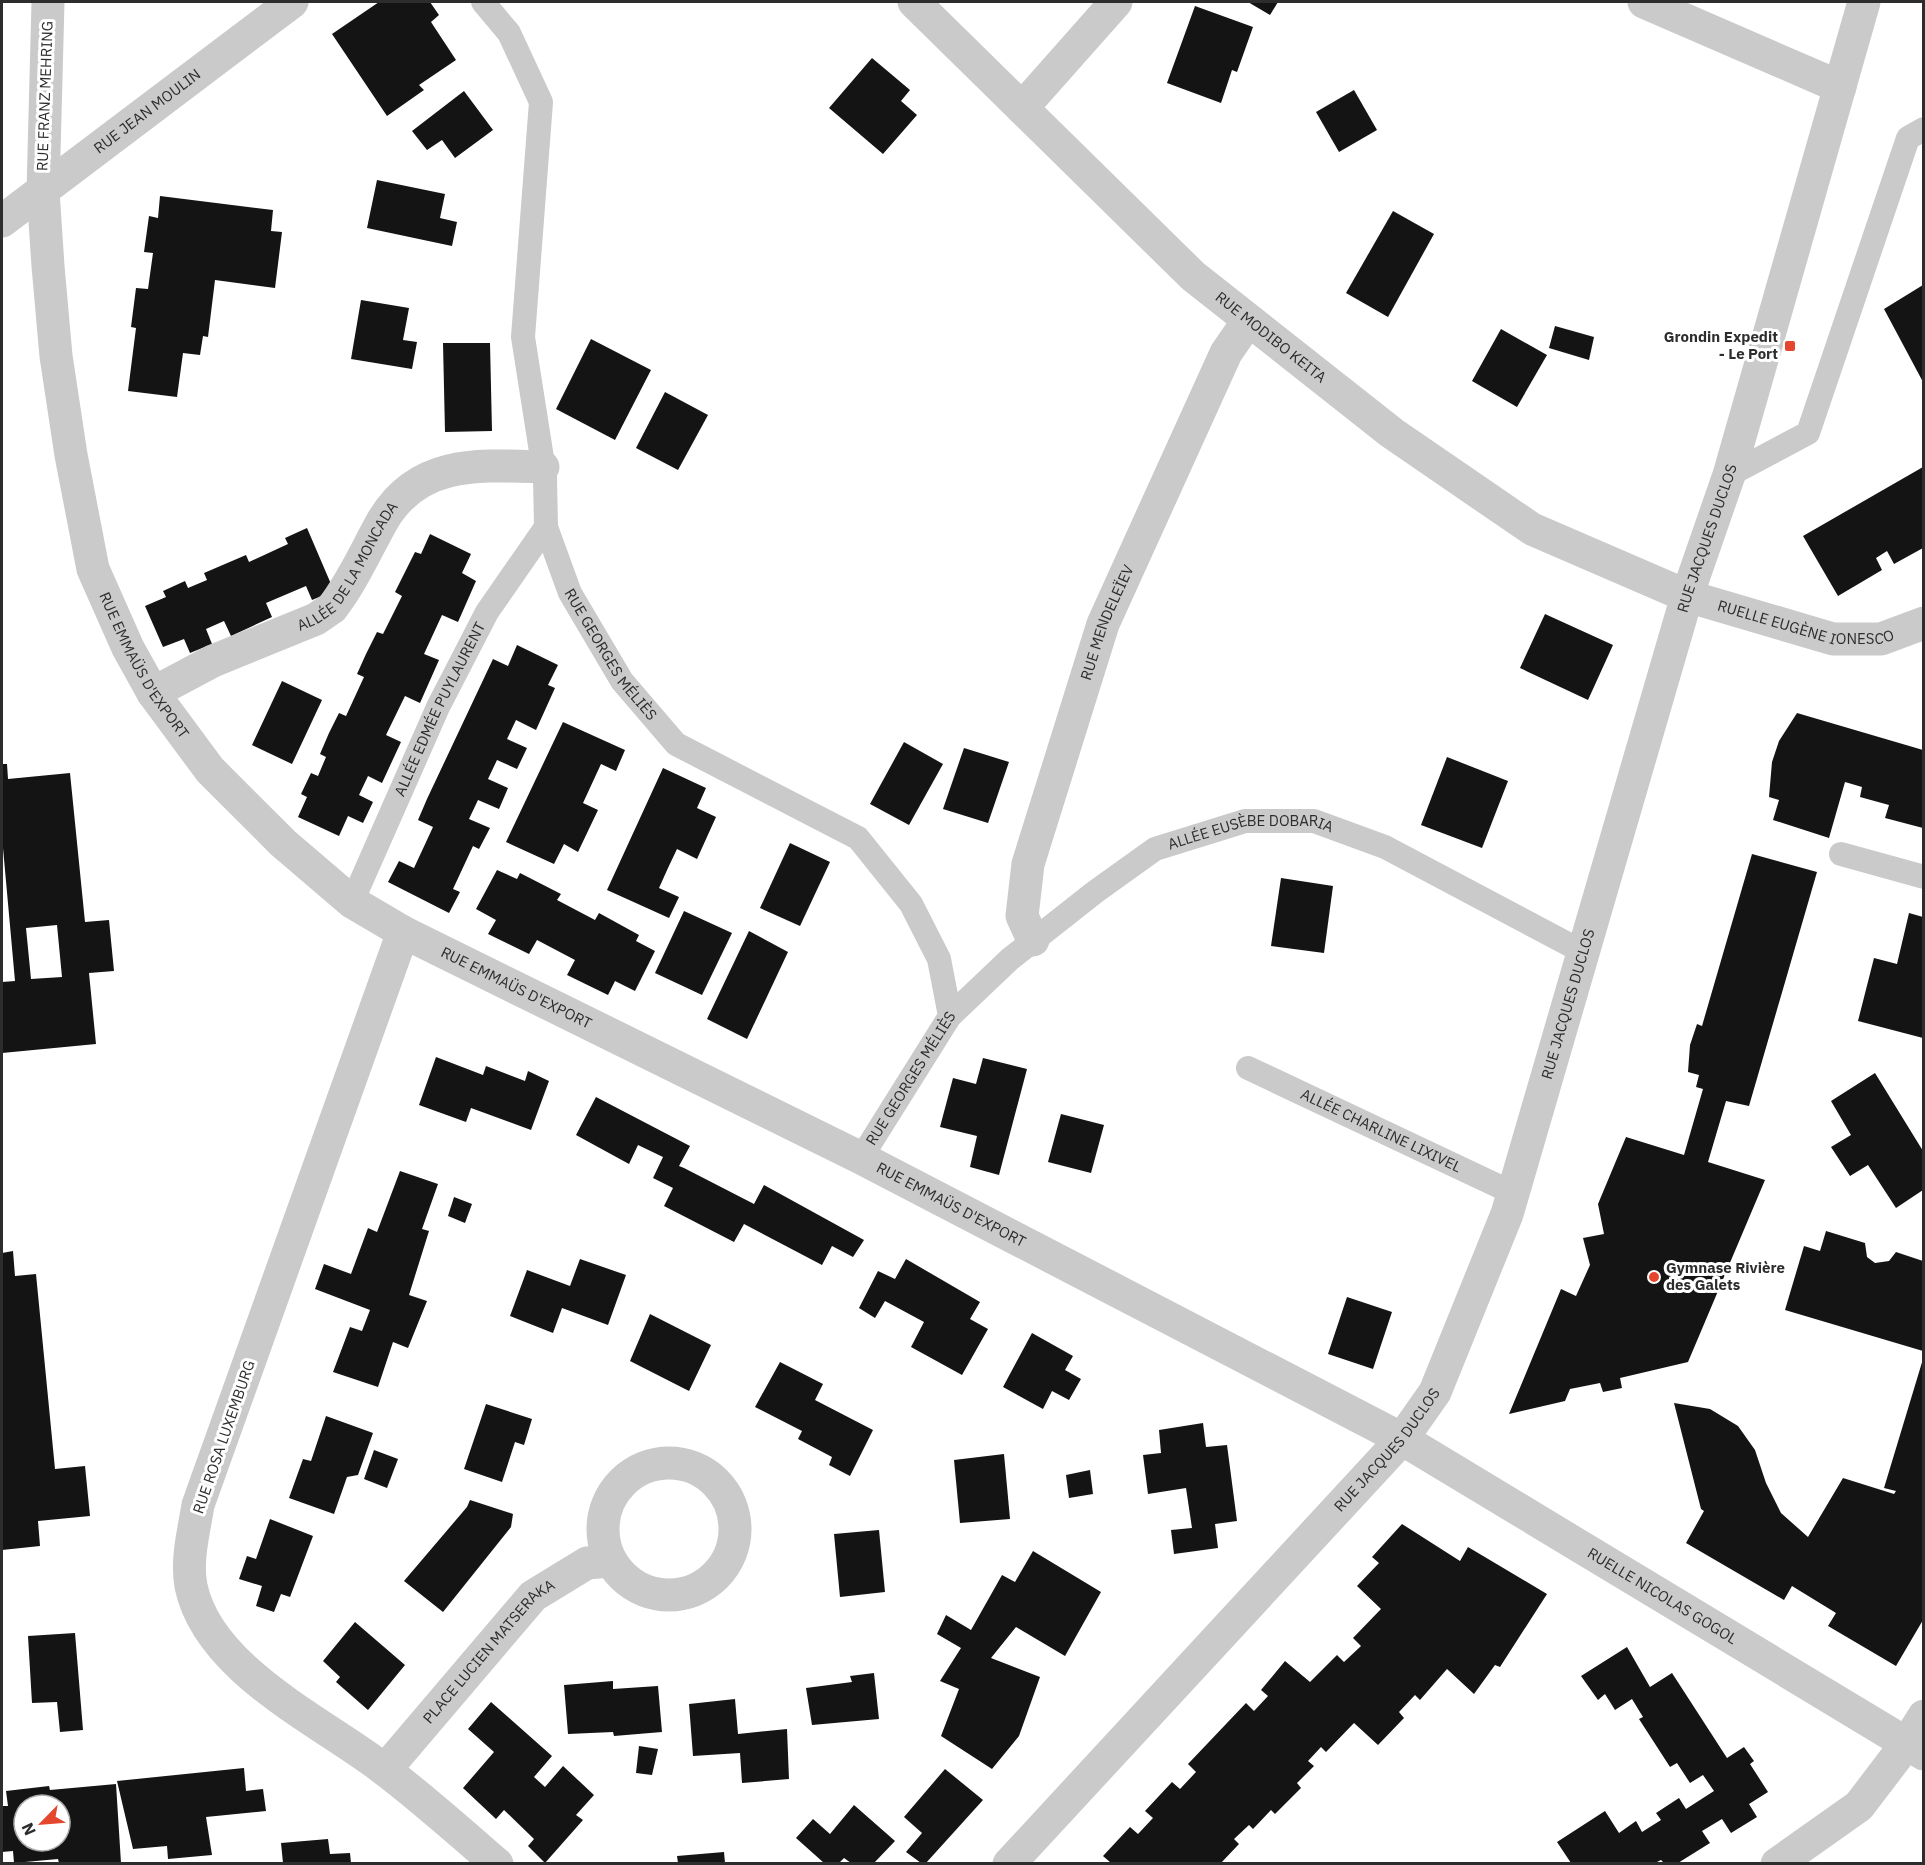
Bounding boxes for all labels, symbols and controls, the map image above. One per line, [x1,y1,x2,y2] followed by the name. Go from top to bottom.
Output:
[32,20,57,172] street label: RUE FRANZ MEHRING
[90,64,204,157] street label: RUE JEAN MOULIN
[1212,287,1331,387] street label: RUE MODIBO KEITA
[1664,327,1778,363] place label: Grondin Expedit - Le Port
[1783,339,1797,353] marker: Grondin Expedit - Le Port
[1673,462,1741,615] street label: RUE JACQUES DUCLOS
[294,497,402,635] street label: ALLÉE DE LA MONCADA
[1076,562,1138,682] street label: RUE MENDELEÏEV
[561,585,661,724] street label: RUE GEORGES MÉLIÈS
[95,589,194,742] street label: RUE EMMAÜS D'EXPORT
[1715,596,1897,648] street label: RUELLE EUGÈNE IONESCO
[390,618,489,799] street label: ALLÉE EDMÉE PUYLAURENT
[1165,811,1337,853] street label: ALLÉE EUSÈBE DOBARIA
[1537,926,1599,1081] street label: RUE JACQUES DUCLOS
[438,942,595,1033] street label: RUE EMMAÜS D'EXPORT
[861,1008,960,1149] street label: RUE GEORGES MÉLIÈS
[1298,1084,1465,1176] street label: ALLÉE CHARLINE LIXIVEL
[873,1158,1030,1251] street label: RUE EMMAÜS D'EXPORT
[1666,1258,1785,1294] place label: Gymnase Rivière des Galets
[1647,1270,1661,1284] marker: Gymnase Rivière des Galets
[188,1358,259,1516] street label: RUE ROSA LUXEMBURG
[1330,1384,1444,1515] street label: RUE JACQUES DUCLOS
[1584,1543,1741,1648] street label: RUELLE NICOLAS GOGOL
[419,1575,558,1727] street label: PLACE LUCIEN MATSERAKA
[12,1793,72,1853] north arrow
[17,1820,40,1839] text: N

